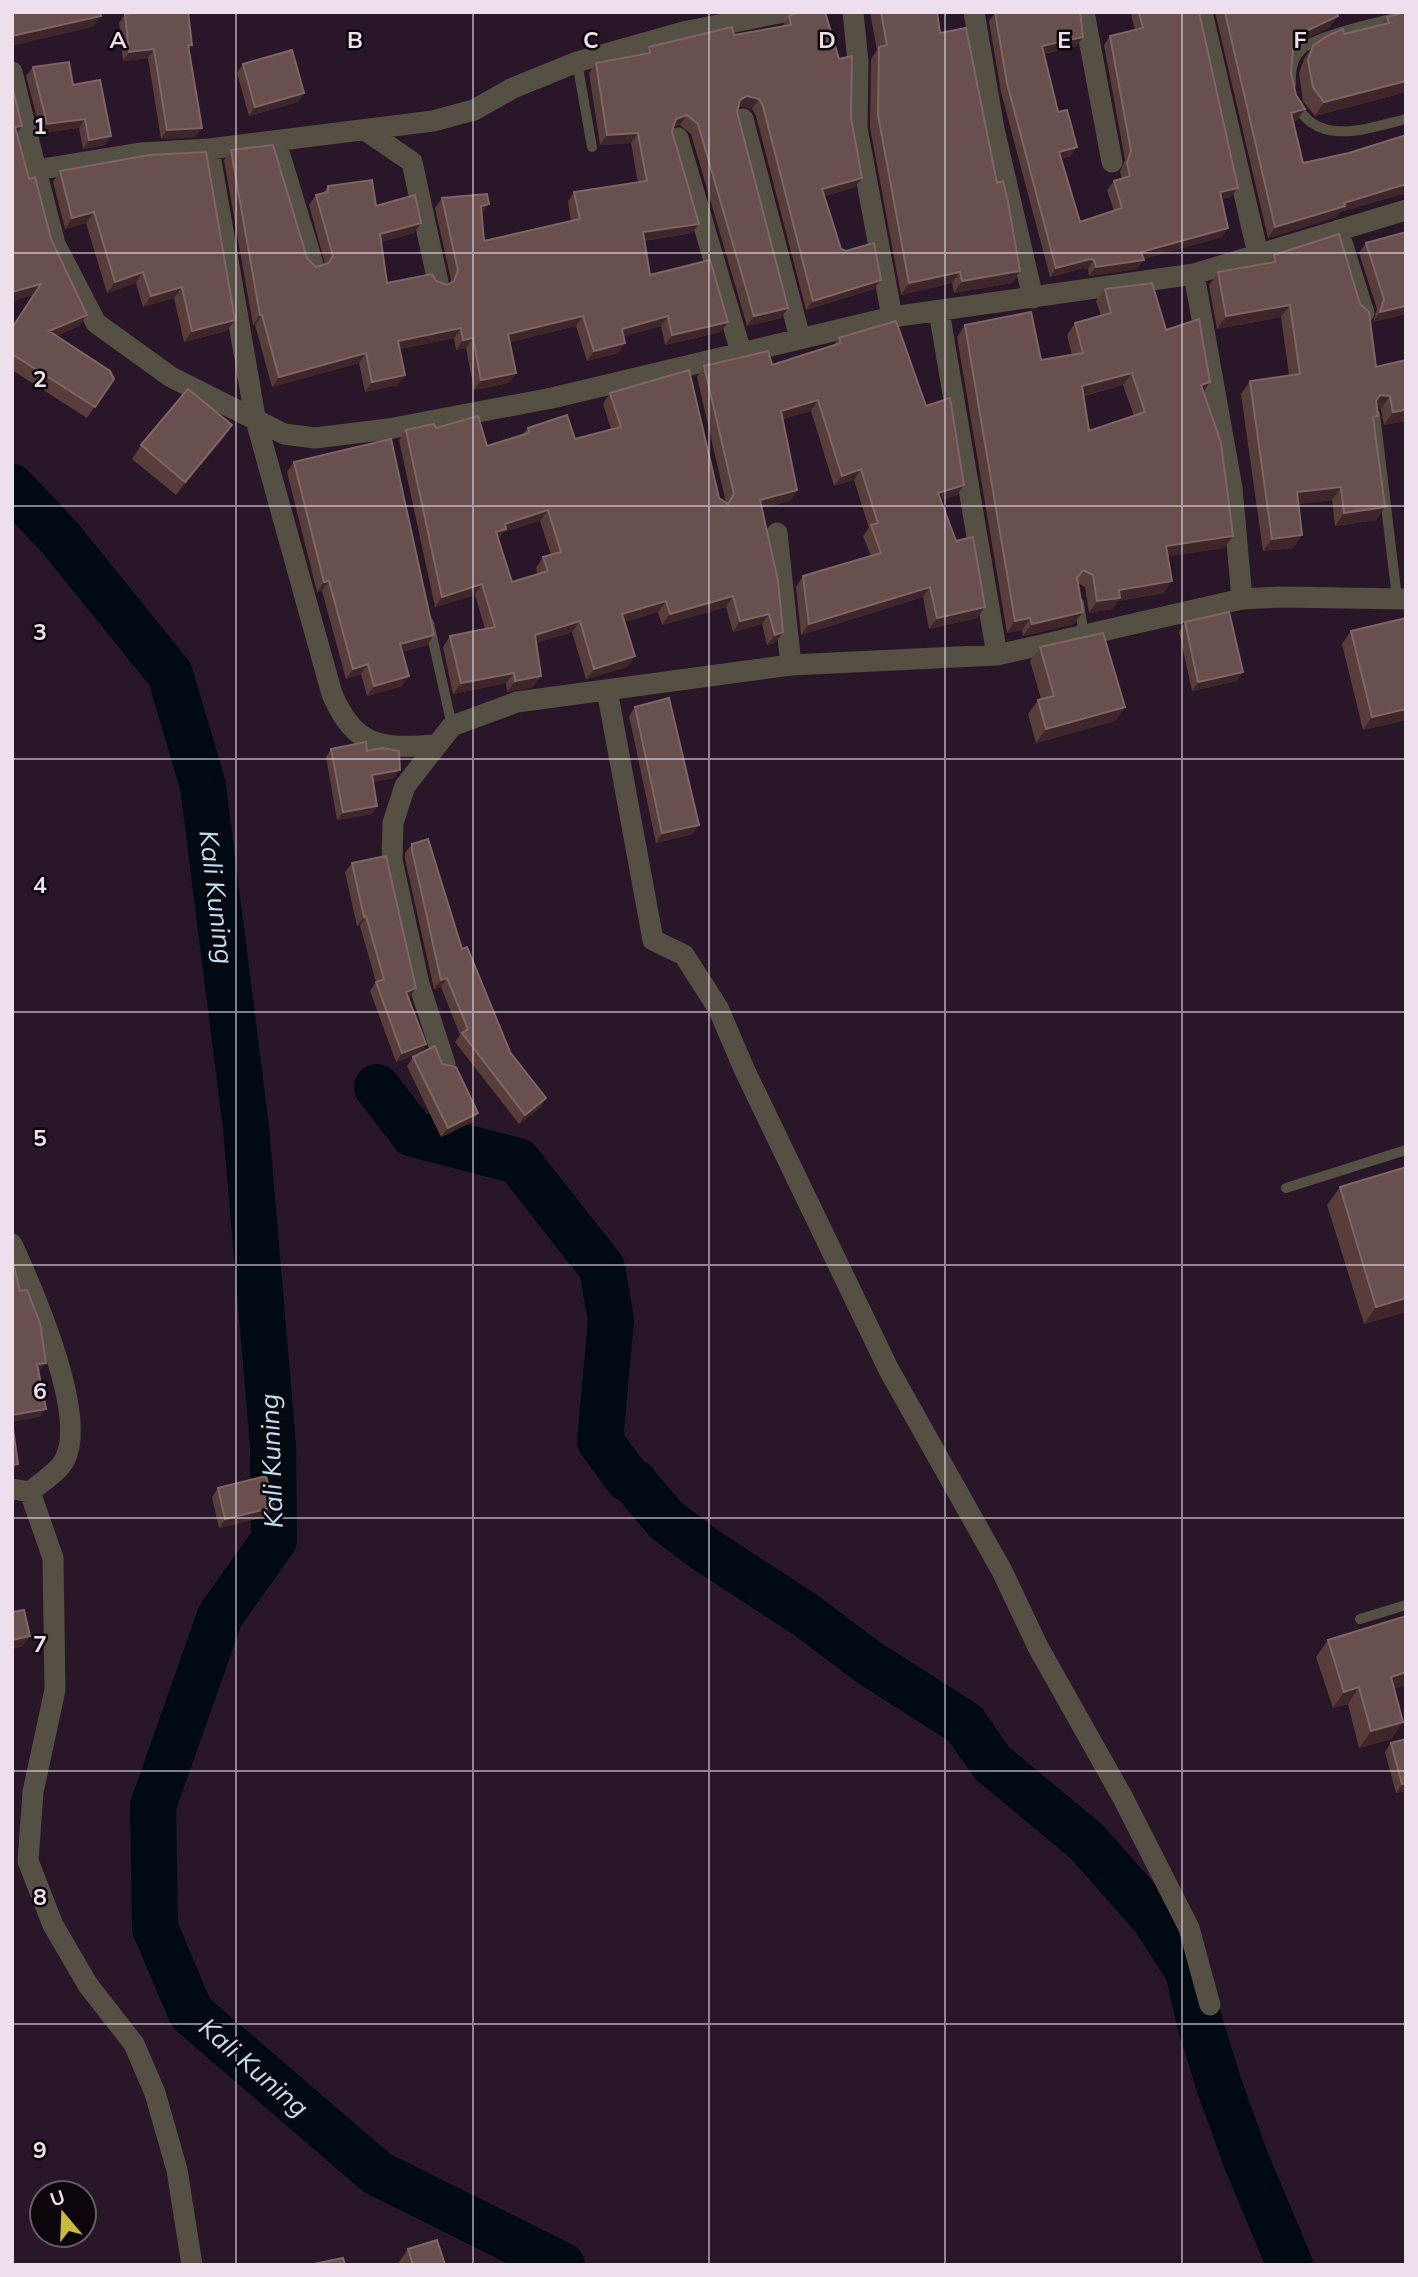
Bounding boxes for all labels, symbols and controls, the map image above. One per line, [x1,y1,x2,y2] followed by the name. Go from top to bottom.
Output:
[109,25,127,54] text: A
[347,25,363,54] text: B
[583,25,599,54] text: C
[818,25,836,54] text: D
[1057,25,1071,54] text: E
[1293,25,1307,54] text: F
[33,111,47,140] text: 1
[33,364,47,393] text: 2
[33,617,47,646] text: 3
[192,828,242,966] water label: Kali Kuning
[33,870,47,899] text: 4
[33,1123,47,1152] text: 5
[33,1376,47,1405] text: 6
[252,1393,290,1529] water label: Kali Kuning
[33,1629,47,1658] text: 7
[33,1882,47,1911] text: 8
[192,2010,316,2124] water label: Kali Kuning
[33,2135,47,2164] text: 9
[28,2179,98,2249] north arrow
[47,2184,68,2212] text: U

